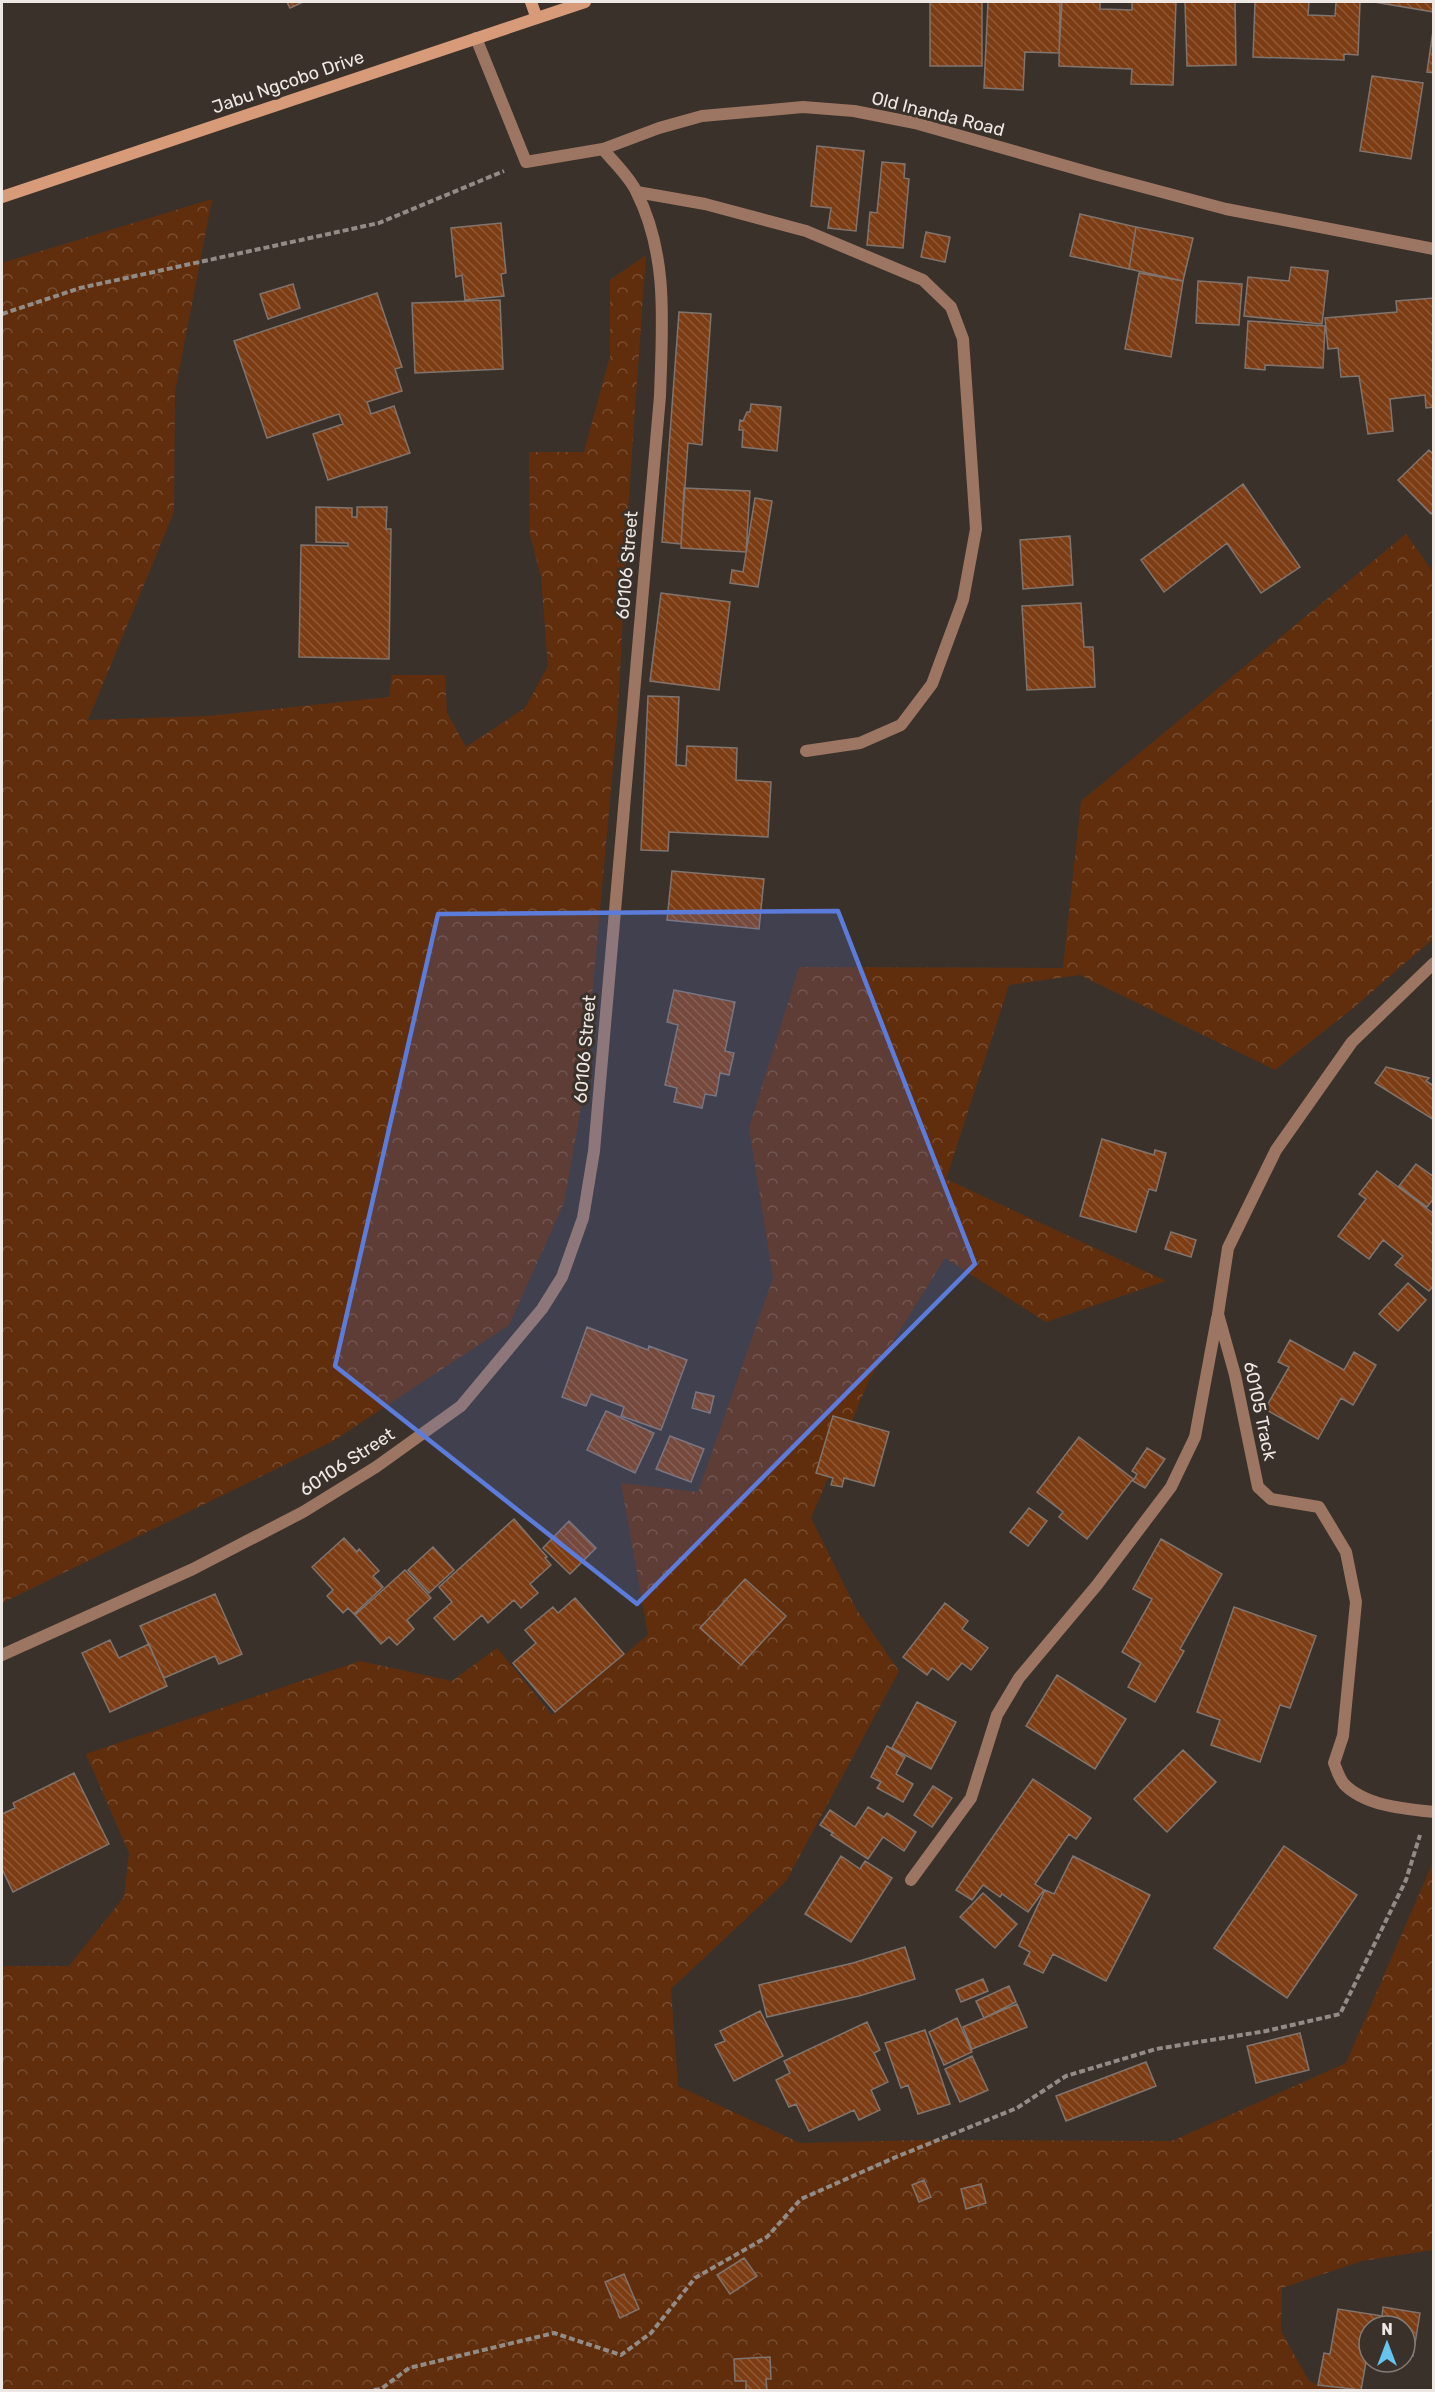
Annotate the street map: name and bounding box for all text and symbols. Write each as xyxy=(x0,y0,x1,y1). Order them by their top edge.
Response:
street label: Jabu Ngcobo Drive xyxy=(209,46,367,118)
street label: Old Inanda Road xyxy=(869,87,1007,141)
street label: 60106 Street xyxy=(611,510,643,620)
street label: 60106 Street xyxy=(569,994,601,1104)
street label: 60105 Track xyxy=(1239,1359,1281,1463)
street label: 60106 Street xyxy=(295,1423,399,1501)
north arrow xyxy=(1357,2314,1417,2374)
text: N xyxy=(1381,2320,1393,2339)

